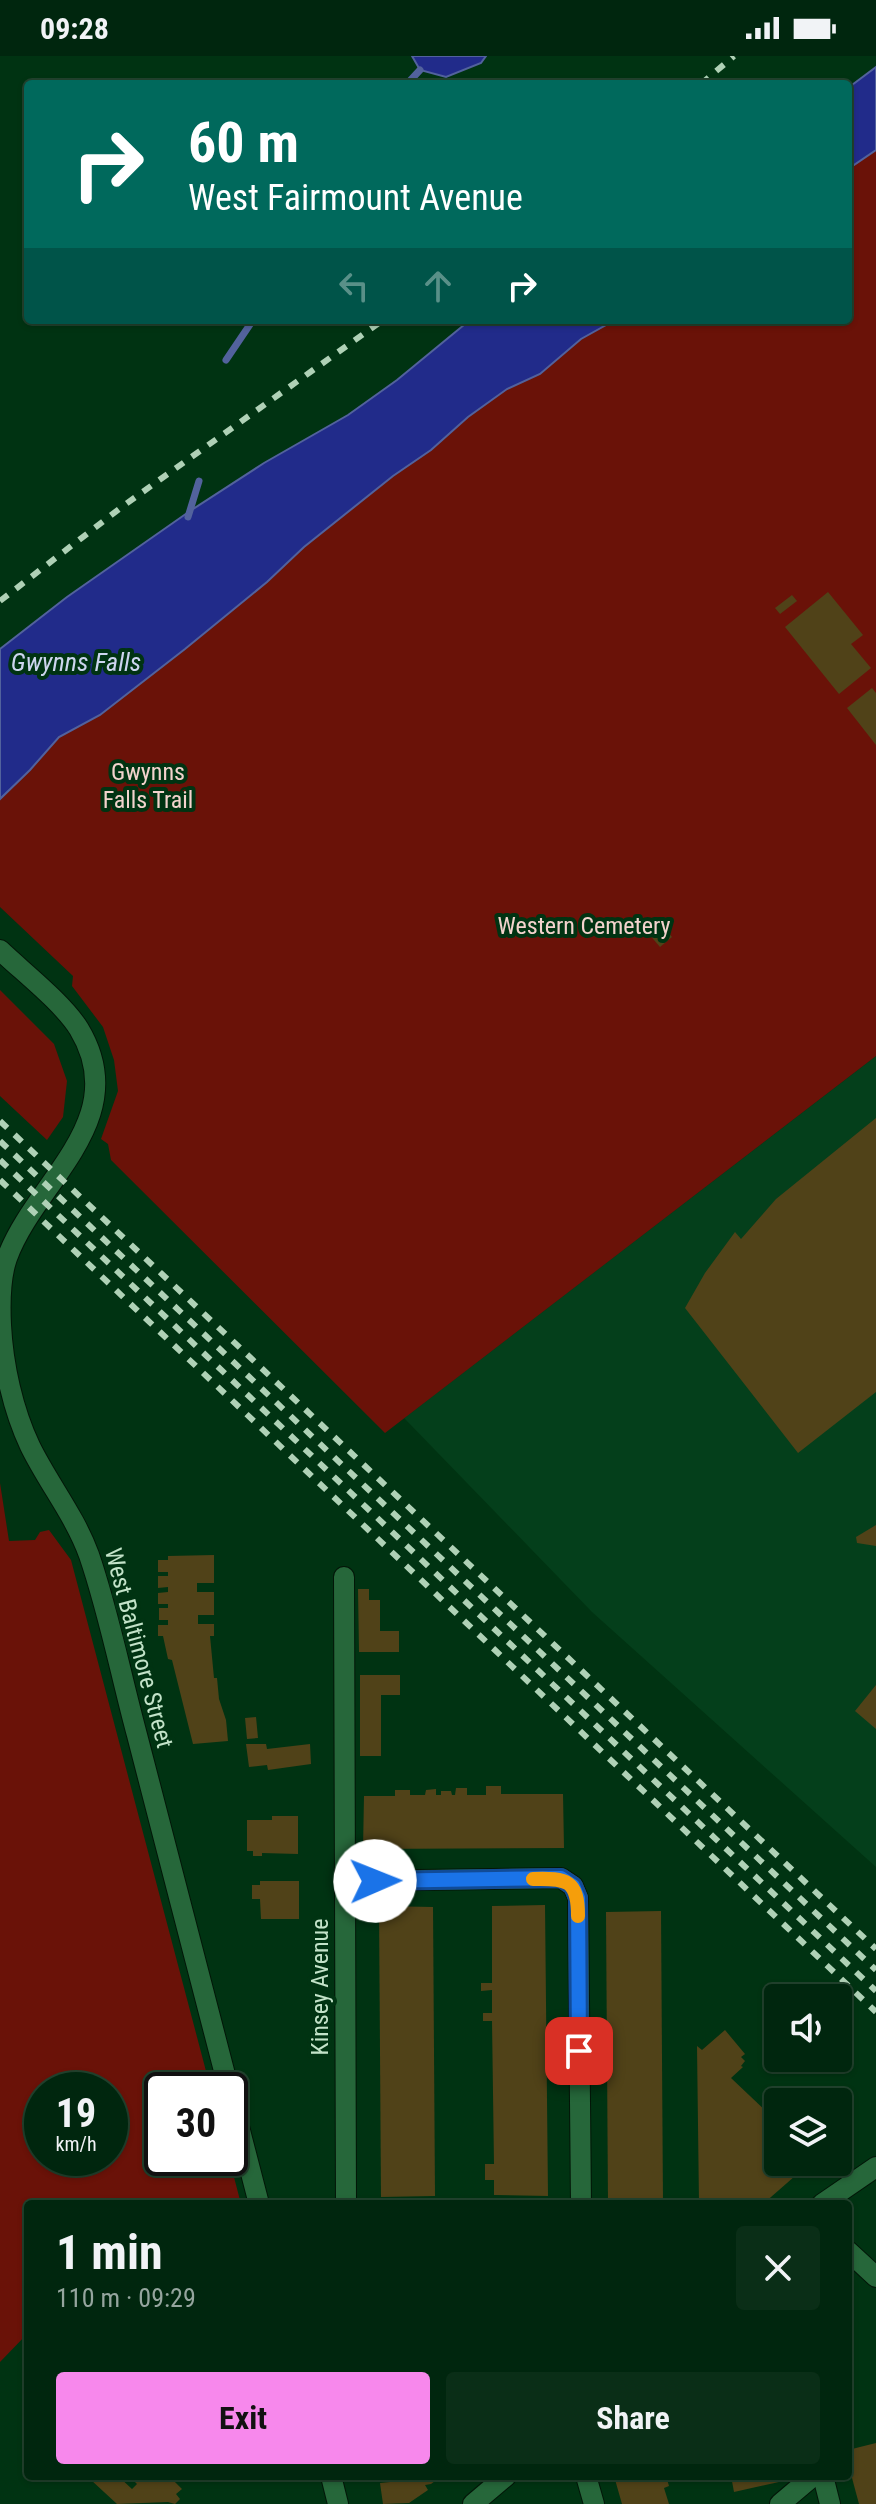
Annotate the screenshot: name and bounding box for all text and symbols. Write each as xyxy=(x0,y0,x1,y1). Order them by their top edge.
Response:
text: 09:28 xyxy=(40,11,109,46)
text: 60 m xyxy=(188,110,299,176)
icon: right xyxy=(56,112,160,216)
text: West Fairmount Avenue xyxy=(188,177,523,219)
icon: left xyxy=(332,264,376,308)
icon: ahead xyxy=(416,264,460,308)
icon: right xyxy=(500,264,544,308)
water label: Gwynns Falls xyxy=(11,647,141,677)
park label: Gwynns Falls Trail xyxy=(103,758,193,814)
park label: Western Cemetery xyxy=(498,912,670,940)
street label: West Baltimore Street xyxy=(99,1545,179,1751)
position arrow xyxy=(333,1839,417,1923)
street label: Kinsey Avenue xyxy=(306,1919,334,2055)
map controls xyxy=(764,1984,852,2176)
button: sound xyxy=(764,1984,852,2072)
pin xyxy=(545,2017,613,2085)
icon: arrive xyxy=(557,2029,601,2073)
speed limit sign: 30 xyxy=(144,2072,248,2176)
button: layers xyxy=(764,2088,852,2176)
text: 19 xyxy=(56,2090,96,2137)
text: km/h xyxy=(55,2132,97,2156)
text: 1 min xyxy=(56,2224,163,2281)
button: close xyxy=(736,2226,820,2310)
text: 110 m · 09:29 xyxy=(56,2283,196,2313)
button: Exit xyxy=(56,2372,430,2464)
button: Share xyxy=(446,2372,820,2464)

